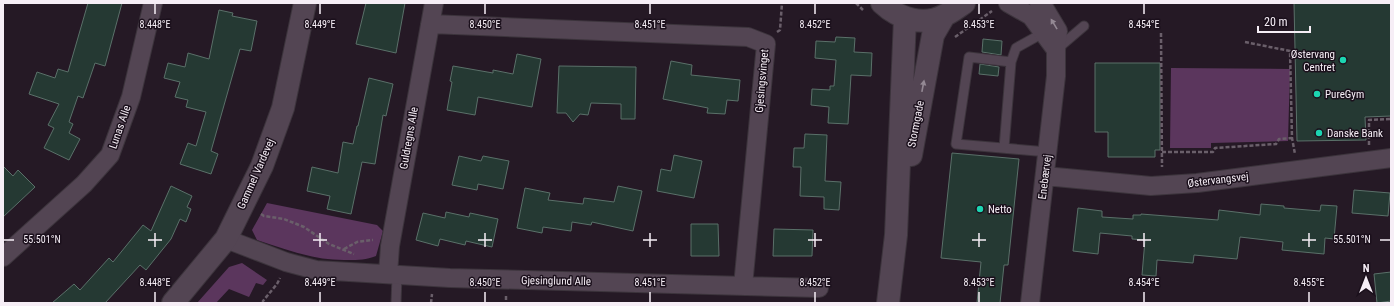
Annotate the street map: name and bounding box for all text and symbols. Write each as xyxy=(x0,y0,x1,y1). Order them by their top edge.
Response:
scale bar xyxy=(1258,8,1310,34)
text: 20 m xyxy=(1264,15,1288,29)
text: 8.448°E xyxy=(139,19,171,30)
text: 8.449°E xyxy=(304,19,336,30)
text: 8.450°E xyxy=(469,19,501,30)
text: 8.451°E xyxy=(634,19,666,30)
text: 8.452°E xyxy=(799,19,831,30)
text: 8.453°E xyxy=(963,19,995,30)
one-way arrow xyxy=(1051,19,1058,30)
text: 8.454°E xyxy=(1128,19,1160,30)
place label: Østervang Centret xyxy=(1291,48,1335,74)
street label: Gjesingsvinget xyxy=(753,49,771,113)
marker: Østervang Centret xyxy=(1338,55,1348,65)
one-way arrow xyxy=(921,80,927,92)
place label: PureGym xyxy=(1325,88,1364,101)
marker: PureGym xyxy=(1312,89,1322,99)
street label: Stormgade xyxy=(905,100,927,148)
street label: Lunas Alle xyxy=(107,104,133,150)
street label: Guldregns Alle xyxy=(397,106,421,170)
place label: Danske Bank xyxy=(1327,127,1383,140)
marker: Danske Bank xyxy=(1314,128,1324,138)
street label: Gammel Vardevej xyxy=(235,137,277,211)
street label: Enebærvej xyxy=(1036,154,1054,200)
street label: Østervangsvej xyxy=(1187,170,1249,190)
place label: Netto xyxy=(988,203,1012,216)
marker: Netto xyxy=(975,204,985,214)
text: 55.501°N xyxy=(23,234,61,245)
text: 55.501°N xyxy=(1333,234,1371,245)
north arrow xyxy=(1346,258,1386,298)
text: N xyxy=(1363,262,1370,275)
street label: Gjesinglund Alle xyxy=(521,274,591,288)
text: 8.448°E xyxy=(139,277,171,288)
text: 8.449°E xyxy=(304,277,336,288)
text: 8.450°E xyxy=(469,277,501,288)
text: 8.451°E xyxy=(634,277,666,288)
text: 8.452°E xyxy=(799,277,831,288)
text: 8.453°E xyxy=(963,277,995,288)
text: 8.454°E xyxy=(1128,277,1160,288)
text: 8.455°E xyxy=(1293,277,1325,288)

